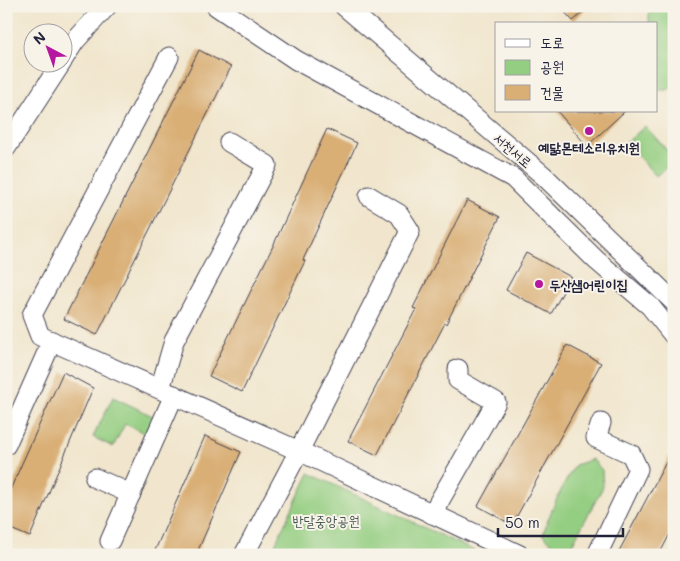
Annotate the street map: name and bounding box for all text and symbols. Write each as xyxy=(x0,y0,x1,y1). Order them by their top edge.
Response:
north arrow xyxy=(22,22,72,72)
legend xyxy=(495,22,658,112)
text: N xyxy=(29,27,49,48)
text: 도로 xyxy=(540,32,564,52)
text: 공원 xyxy=(540,56,564,76)
text: 건물 xyxy=(540,82,564,102)
marker: 예닮몬테소리유치원 xyxy=(583,125,595,137)
street label: 서천서로 xyxy=(490,128,536,172)
place label: 예닮몬테소리유치원 xyxy=(538,138,640,157)
place label: 두산샘어린이집 xyxy=(549,275,628,294)
marker: 두산샘어린이집 xyxy=(533,278,545,290)
scale bar xyxy=(498,506,622,538)
park label: 반달중앙공원 xyxy=(292,511,360,530)
text: 50 m xyxy=(505,512,540,532)

